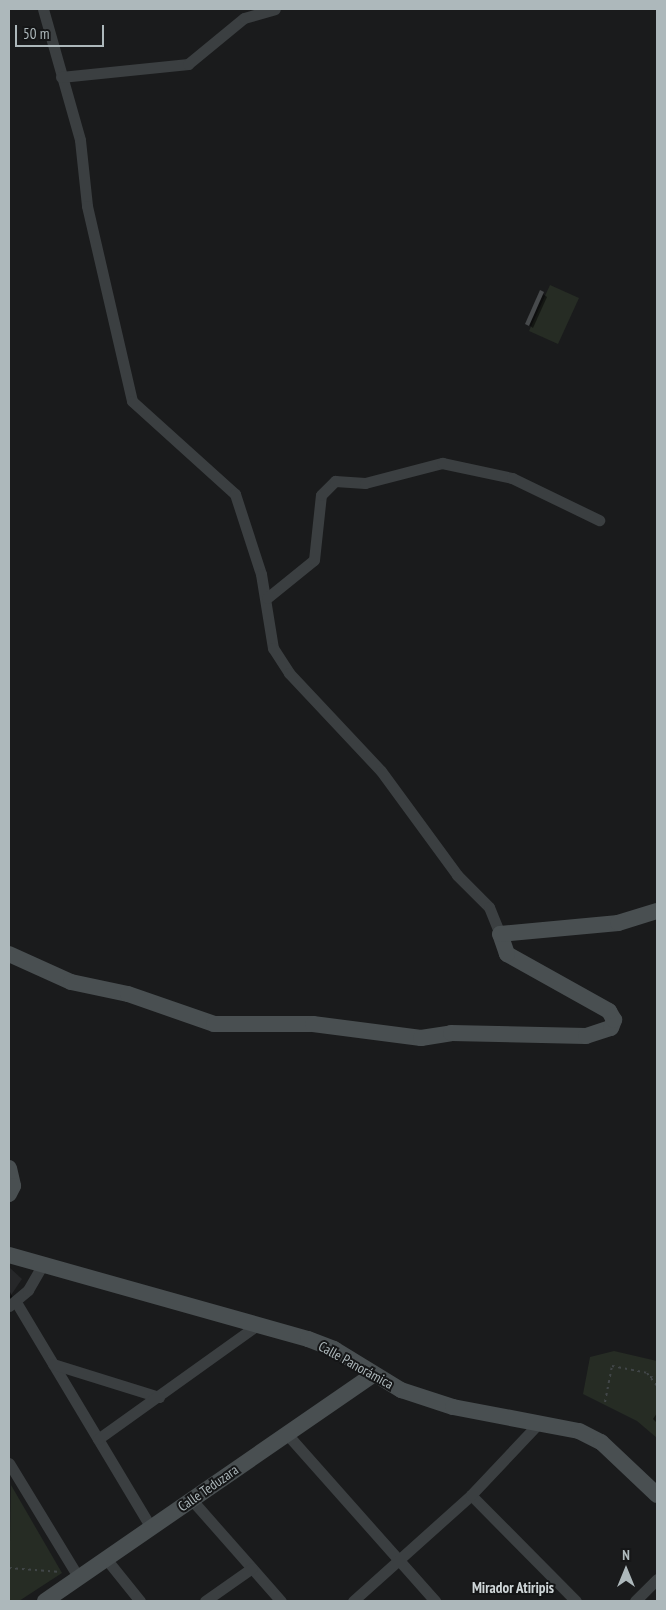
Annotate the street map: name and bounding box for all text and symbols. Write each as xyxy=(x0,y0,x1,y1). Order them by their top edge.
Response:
scale bar xyxy=(18,15,106,47)
text: 50 m xyxy=(23,24,49,43)
street label: Calle Panorámica xyxy=(316,1338,396,1392)
street label: Calle Teduzara xyxy=(175,1461,241,1515)
north arrow xyxy=(601,1545,651,1595)
text: N xyxy=(622,1546,630,1564)
district label: Mirador Atiripis xyxy=(472,1579,554,1597)

